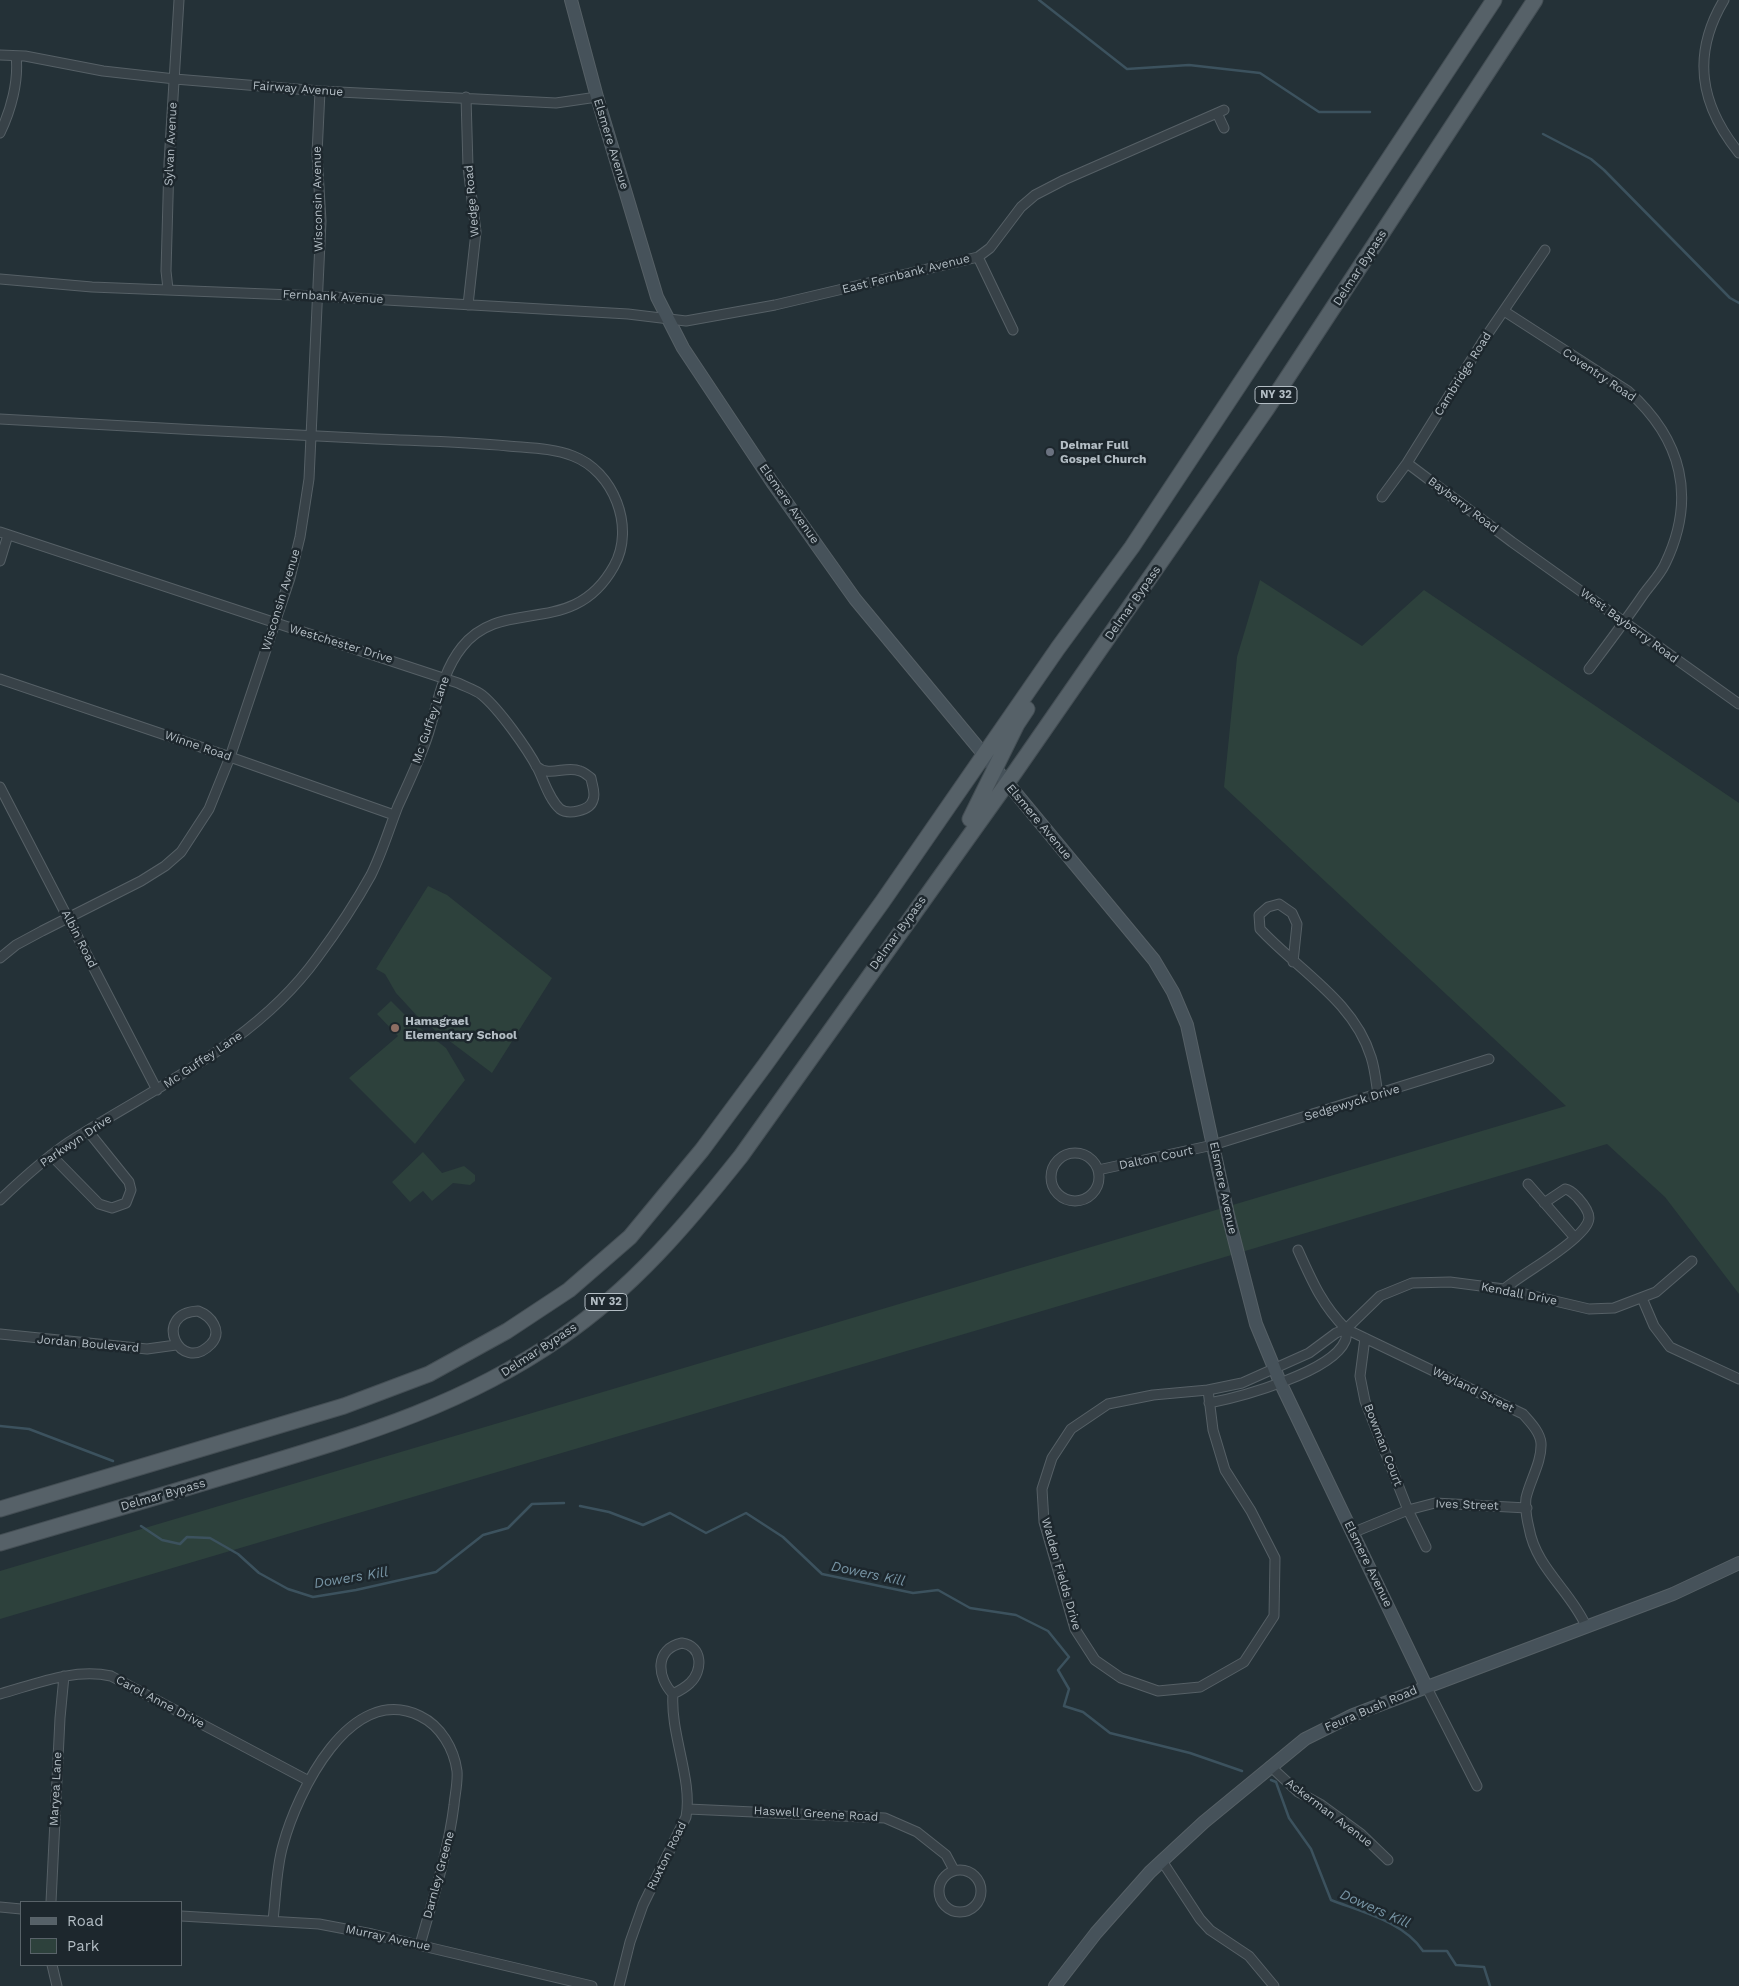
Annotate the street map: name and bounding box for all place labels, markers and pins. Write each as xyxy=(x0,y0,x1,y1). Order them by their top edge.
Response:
place label: Delmar Full Gospel Church xyxy=(1060,438,1146,466)
marker: Delmar Full Gospel Church xyxy=(1044,446,1056,458)
place label: Hamagrael Elementary School xyxy=(405,1014,517,1042)
marker: Hamagrael Elementary School xyxy=(389,1022,401,1034)

